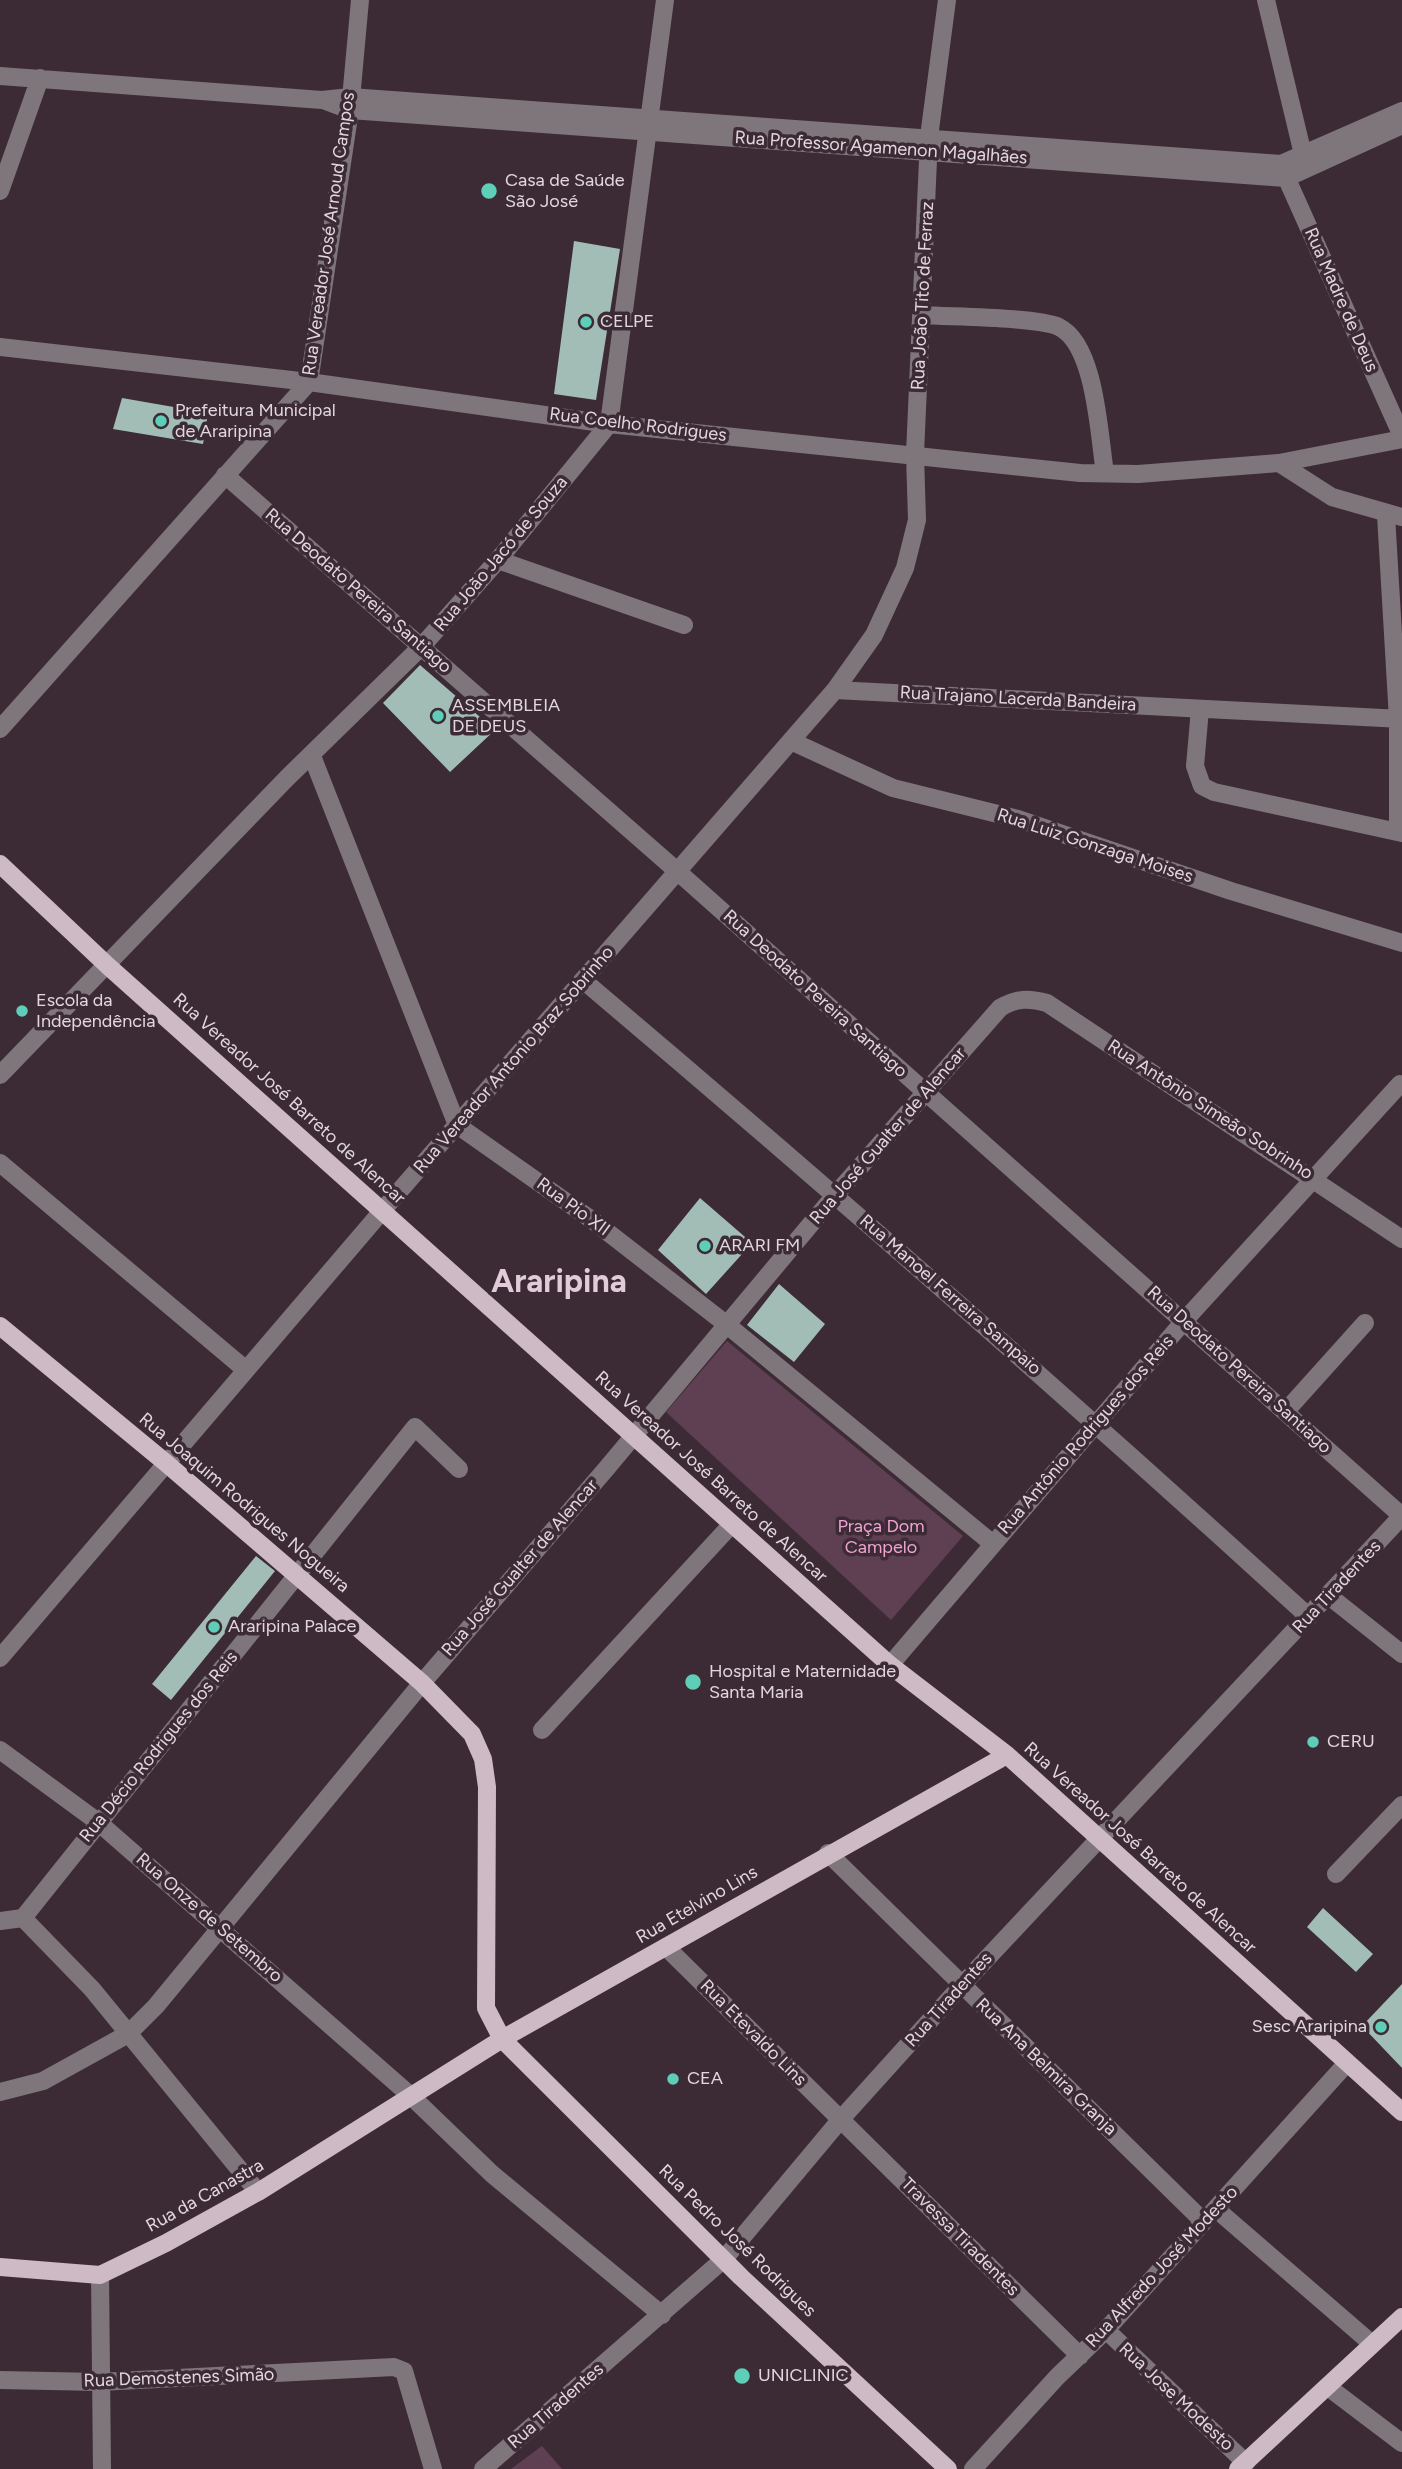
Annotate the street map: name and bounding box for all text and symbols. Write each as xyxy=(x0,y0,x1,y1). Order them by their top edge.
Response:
street label: Rua Vereador José Arnoud Campos xyxy=(298,91,360,377)
street label: Rua Professor Agamenon Magalhães xyxy=(734,127,1028,169)
place label: Casa de Saúde São José xyxy=(505,170,625,212)
marker: Casa de Saúde São José xyxy=(479,181,499,201)
street label: Rua João Tito de Ferraz xyxy=(907,201,939,391)
street label: Rua Madre de Deus xyxy=(1299,224,1383,376)
place label: CELPE xyxy=(600,311,654,333)
marker: CELPE xyxy=(578,314,594,330)
place label: Prefeitura Municipal de Araripina xyxy=(175,400,336,442)
street label: Rua Coelho Rodrigues xyxy=(548,403,728,447)
marker: Prefeitura Municipal de Araripina xyxy=(153,413,169,429)
street label: Rua João Jacó de Souza xyxy=(430,472,572,636)
street label: Rua Deodato Pereira Santiago xyxy=(260,504,456,678)
street label: Rua Trajano Lacerda Bandeira xyxy=(899,682,1137,716)
place label: ASSEMBLEIA DE DEUS xyxy=(452,695,560,738)
marker: ASSEMBLEIA DE DEUS xyxy=(430,708,446,724)
street label: Rua Luiz Gonzaga Moises xyxy=(994,804,1196,888)
street label: Rua Deodato Pereira Santiago xyxy=(718,906,912,1082)
street label: Rua Vereador Antonio Braz Sobrinho xyxy=(409,942,619,1178)
street label: Rua Vereador José Barreto de Alencar xyxy=(168,989,410,1209)
place label: Escola da Independência xyxy=(36,990,155,1032)
marker: Escola da Independência xyxy=(14,1003,30,1019)
street label: Rua Antônio Simeão Sobrinho xyxy=(1103,1035,1317,1185)
street label: Rua José Gualter de Alencar xyxy=(805,1043,971,1229)
street label: Rua Pio XII xyxy=(532,1173,614,1241)
street label: Rua Manoel Ferreira Sampaio xyxy=(855,1210,1045,1380)
place label: ARARI FM xyxy=(719,1235,800,1257)
marker: ARARI FM xyxy=(697,1238,713,1254)
district label: Araripina xyxy=(491,1264,627,1302)
street label: Rua Deodato Pereira Santiago xyxy=(1142,1282,1336,1458)
street label: Rua Antônio Rodrigues dos Reis xyxy=(994,1331,1178,1539)
street label: Rua Vereador José Barreto de Alencar xyxy=(590,1367,832,1587)
street label: Rua Joaquim Rodrigues Nogueira xyxy=(134,1409,354,1597)
street label: Rua José Gualter de Alencar xyxy=(437,1475,603,1661)
park label: Praça Dom Campelo xyxy=(837,1516,925,1558)
street label: Rua Tiradentes xyxy=(1288,1536,1386,1638)
place label: Araripina Palace xyxy=(228,1616,356,1638)
marker: Araripina Palace xyxy=(206,1619,222,1635)
street label: Rua Décio Rodrigues dos Reis xyxy=(75,1647,243,1847)
place label: Hospital e Maternidade Santa Maria xyxy=(709,1661,896,1704)
marker: Hospital e Maternidade Santa Maria xyxy=(683,1672,703,1692)
place label: CERU xyxy=(1327,1731,1375,1753)
marker: CERU xyxy=(1305,1734,1321,1750)
street label: Rua Vereador José Barreto de Alencar xyxy=(1019,1738,1261,1958)
street label: Rua Onze de Setembro xyxy=(131,1849,287,1987)
street label: Rua Etelvino Lins xyxy=(632,1862,762,1948)
street label: Rua Tiradentes xyxy=(901,1948,997,2052)
street label: Rua Etevaldo Lins xyxy=(695,1975,811,2091)
street label: Rua Ana Belmira Granja xyxy=(971,1994,1121,2140)
place label: Sesc Araripina xyxy=(1252,2016,1367,2038)
marker: Sesc Araripina xyxy=(1373,2019,1389,2035)
place label: CEA xyxy=(687,2068,723,2090)
marker: CEA xyxy=(665,2071,681,2087)
street label: Rua da Canastra xyxy=(142,2155,268,2237)
street label: Rua Pedro José Rodrigues xyxy=(654,2160,820,2322)
street label: Travessa Tiradentes xyxy=(896,2173,1024,2301)
street label: Rua Alfredo José Modesto xyxy=(1081,2182,1243,2352)
street label: Rua Jose Modesto xyxy=(1114,2338,1238,2456)
street label: Rua Tiradentes xyxy=(504,2359,608,2453)
street label: Rua Demostenes Simão xyxy=(83,2364,275,2392)
place label: UNICLINIC xyxy=(758,2365,849,2387)
marker: UNICLINIC xyxy=(732,2366,752,2386)

